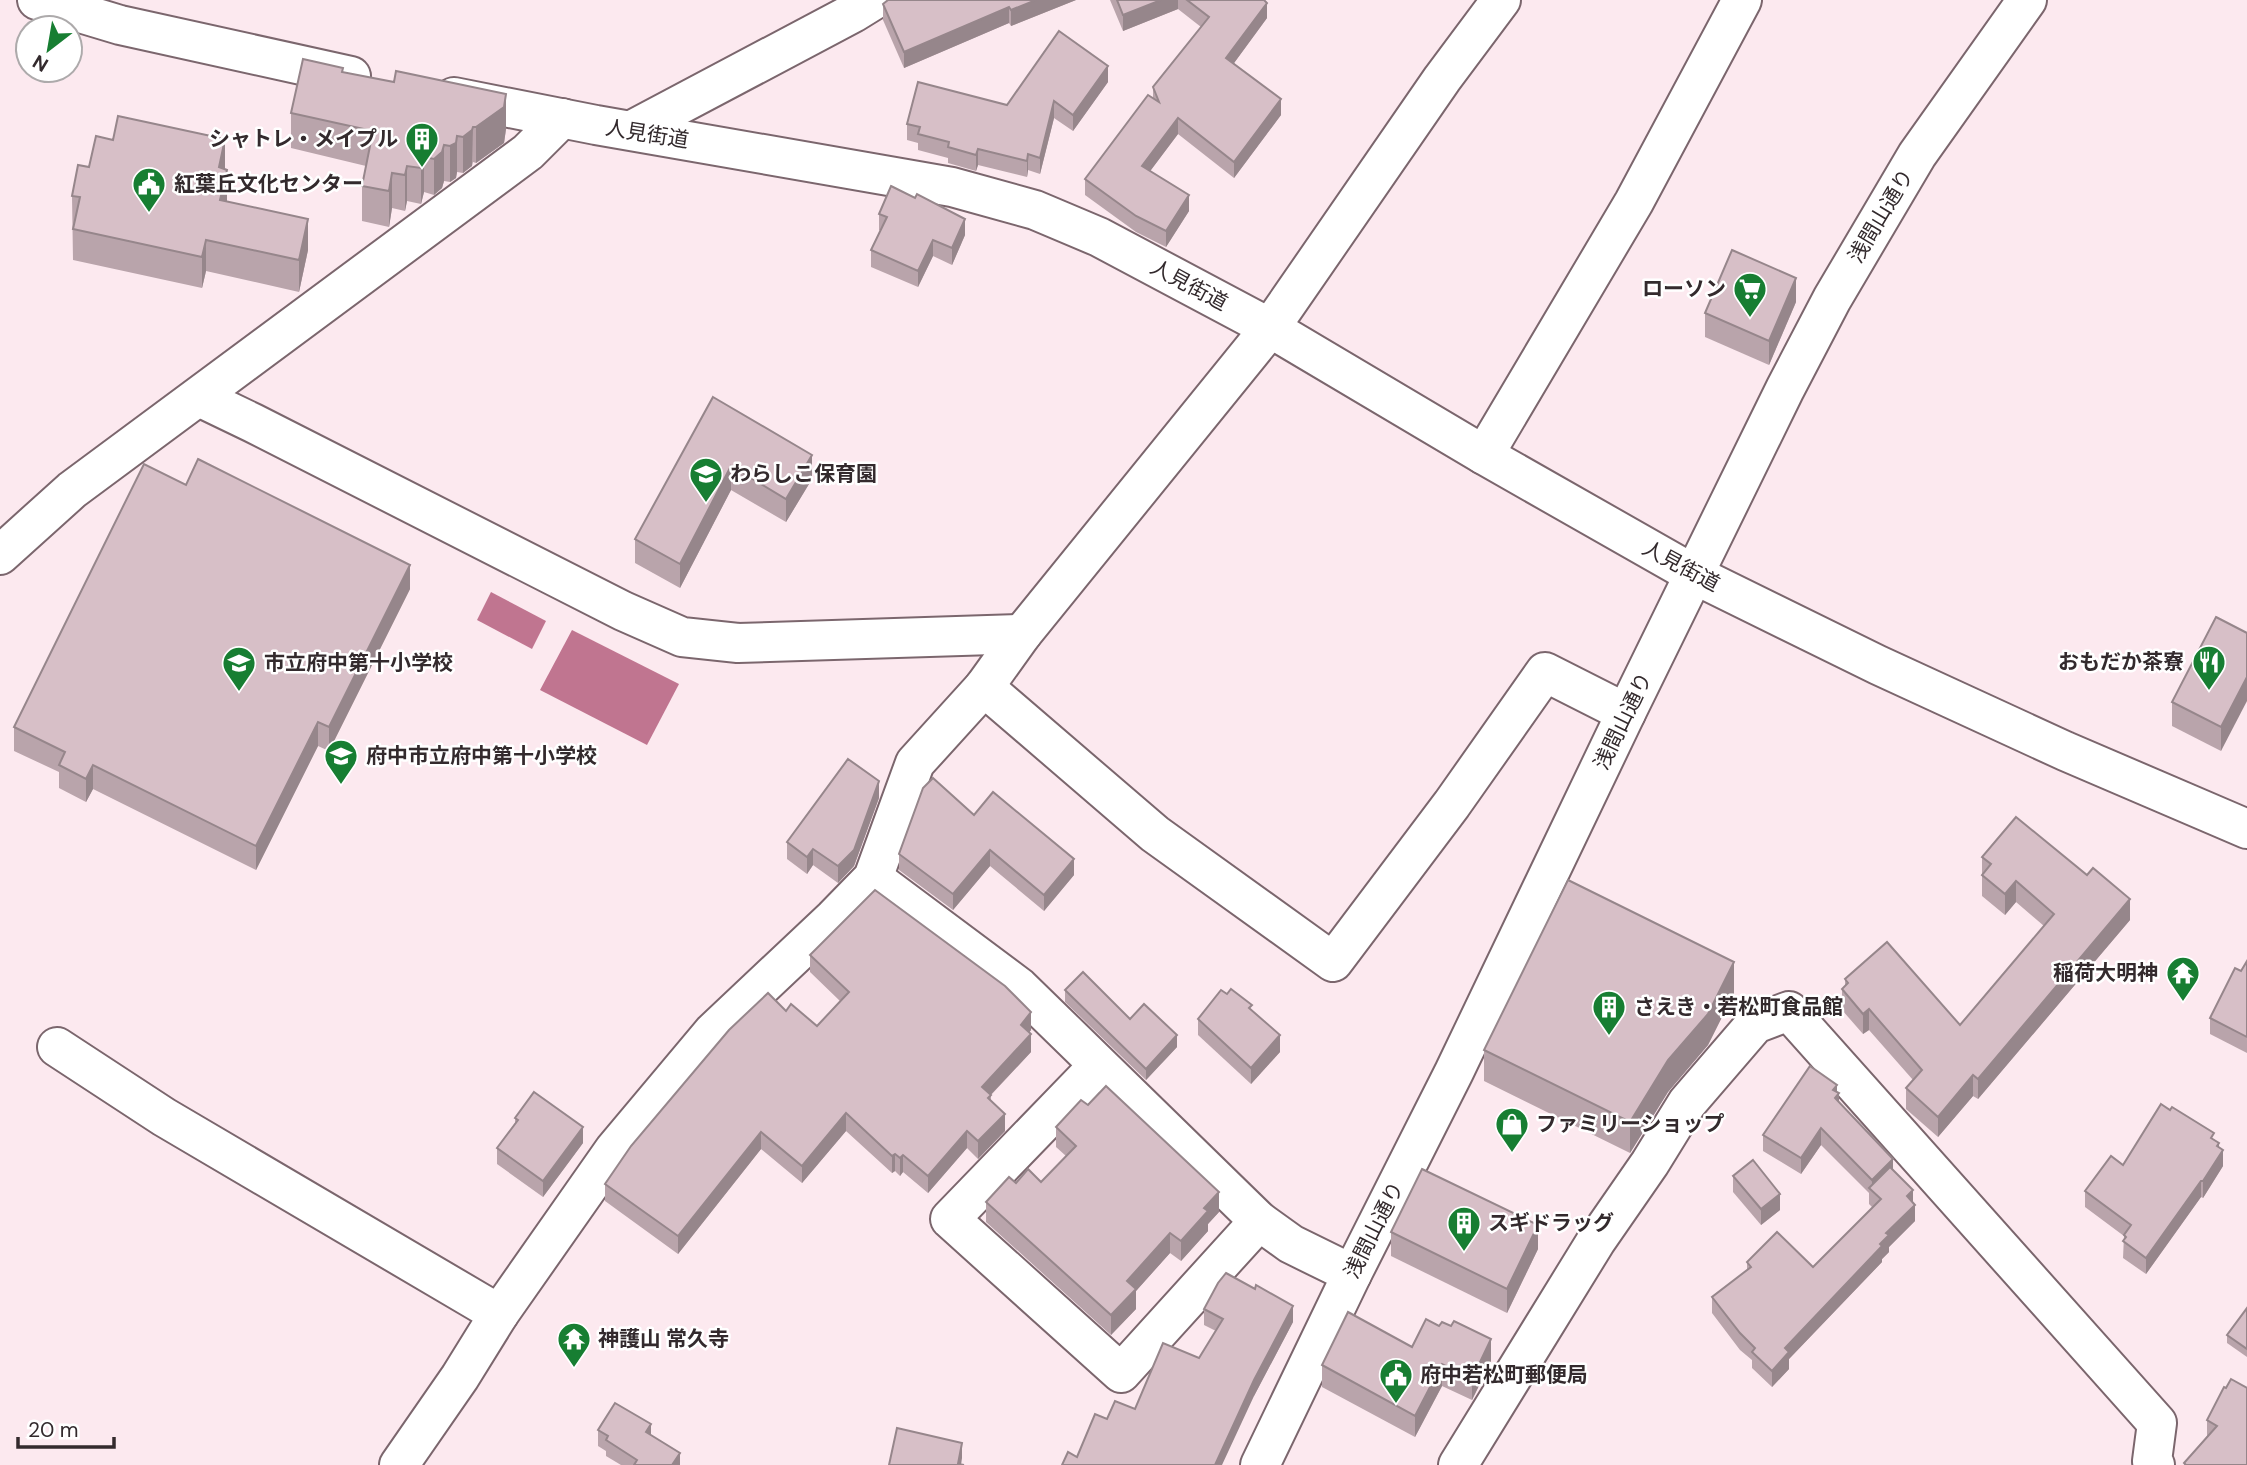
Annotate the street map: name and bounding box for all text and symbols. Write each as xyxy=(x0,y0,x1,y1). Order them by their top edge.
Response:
north arrow xyxy=(14,14,84,84)
text: N xyxy=(28,49,53,77)
street label: 人見街道 xyxy=(603,114,691,154)
building icon: シャトレ・メイプル xyxy=(403,120,441,169)
place label: シャトレ・メイプル xyxy=(209,125,398,153)
street label: 浅間山通り xyxy=(1842,164,1920,268)
public building icon: 紅葉丘文化センター xyxy=(130,165,168,214)
place label: 紅葉丘文化センター xyxy=(174,170,363,198)
street label: 人見街道 xyxy=(1145,253,1233,317)
supermarket icon: ローソン xyxy=(1731,270,1769,319)
place label: ローソン xyxy=(1642,275,1726,303)
school or university icon: わらしこ保育園 xyxy=(687,455,725,504)
place label: わらしこ保育園 xyxy=(730,460,877,488)
street label: 人見街道 xyxy=(1637,534,1725,598)
restaurant icon: おもだか茶寮 xyxy=(2190,643,2228,692)
school or university icon: 市立府中第十小学校 xyxy=(220,644,258,693)
place label: おもだか茶寮 xyxy=(2058,648,2184,676)
place label: 市立府中第十小学校 xyxy=(264,649,453,677)
street label: 浅間山通り xyxy=(1587,668,1659,774)
school or university icon: 府中市立府中第十小学校 xyxy=(322,737,360,786)
place label: 府中市立府中第十小学校 xyxy=(366,742,597,770)
temple icon: 稲荷大明神 xyxy=(2164,954,2202,1003)
place label: 稲荷大明神 xyxy=(2053,959,2158,987)
building icon: さえき・若松町食品館 xyxy=(1590,988,1628,1037)
place label: さえき・若松町食品館 xyxy=(1634,993,1843,1021)
shop icon: ファミリーショップ xyxy=(1493,1105,1531,1154)
place label: ファミリーショップ xyxy=(1536,1110,1725,1138)
street label: 浅間山通り xyxy=(1338,1177,1410,1283)
building icon: スギドラッグ xyxy=(1445,1204,1483,1253)
place label: スギドラッグ xyxy=(1488,1209,1614,1237)
temple icon: 神護山 常久寺 xyxy=(555,1320,593,1369)
place label: 神護山 常久寺 xyxy=(598,1325,729,1353)
public building icon: 府中若松町郵便局 xyxy=(1377,1356,1415,1405)
place label: 府中若松町郵便局 xyxy=(1420,1361,1588,1389)
scale bar xyxy=(18,1406,114,1450)
text: 20 m xyxy=(28,1416,79,1444)

